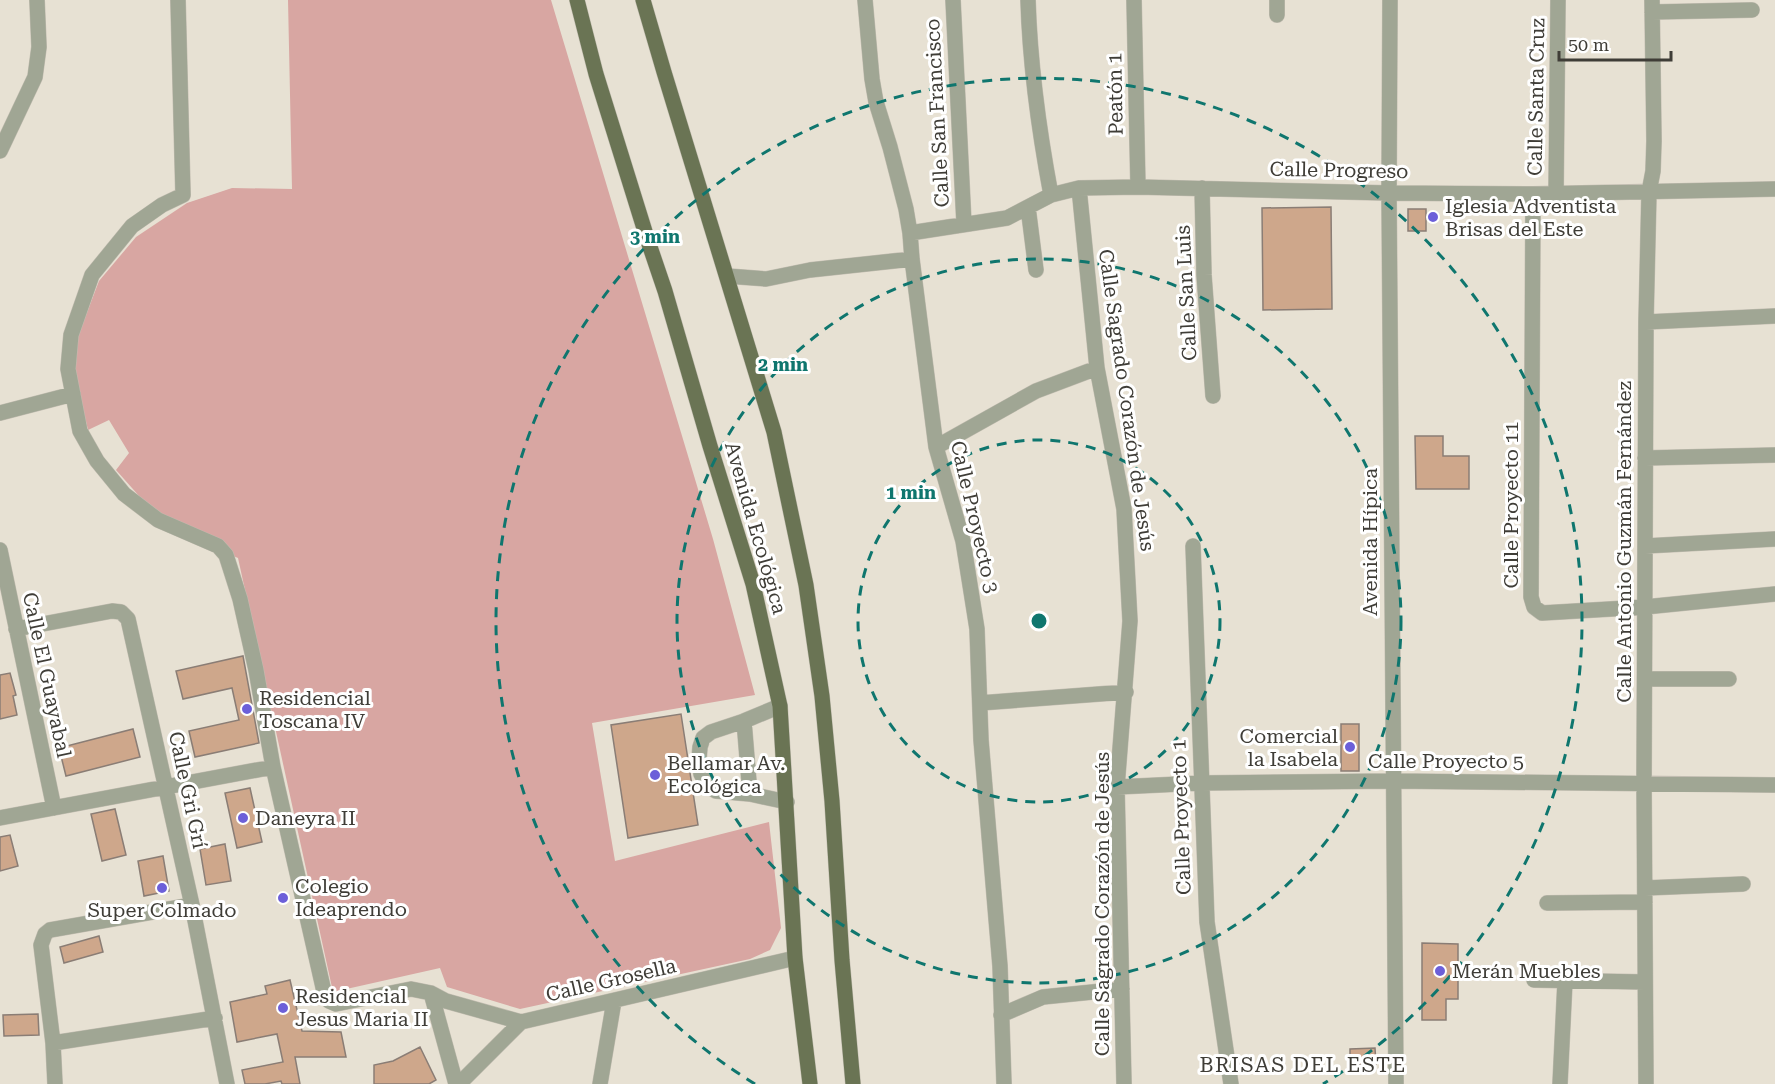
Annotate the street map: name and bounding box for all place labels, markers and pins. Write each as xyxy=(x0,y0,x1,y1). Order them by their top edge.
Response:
place label: Iglesia Adventista Brisas del Este xyxy=(1445,194,1616,241)
marker: Iglesia Adventista Brisas del Este xyxy=(1426,210,1440,224)
centre of rings xyxy=(1029,611,1049,631)
place label: Residencial Toscana IV xyxy=(259,686,371,733)
marker: Residencial Toscana IV xyxy=(240,702,254,716)
place label: Comercial la Isabela xyxy=(1239,724,1338,771)
marker: Comercial la Isabela xyxy=(1343,740,1357,754)
place label: Bellamar Av. Ecológica xyxy=(667,751,785,798)
marker: Bellamar Av. Ecológica xyxy=(648,768,662,782)
place label: Daneyra II xyxy=(255,806,356,830)
marker: Daneyra II xyxy=(236,811,250,825)
place label: Colegio Ideaprendo xyxy=(295,874,407,921)
marker: Super Colmado xyxy=(155,881,169,895)
marker: Colegio Ideaprendo xyxy=(276,891,290,905)
place label: Super Colmado xyxy=(87,898,237,922)
place label: Merán Muebles xyxy=(1452,959,1600,983)
marker: Merán Muebles xyxy=(1433,964,1447,978)
place label: Residencial Jesus Maria II xyxy=(295,984,429,1031)
marker: Residencial Jesus Maria II xyxy=(276,1001,290,1015)

